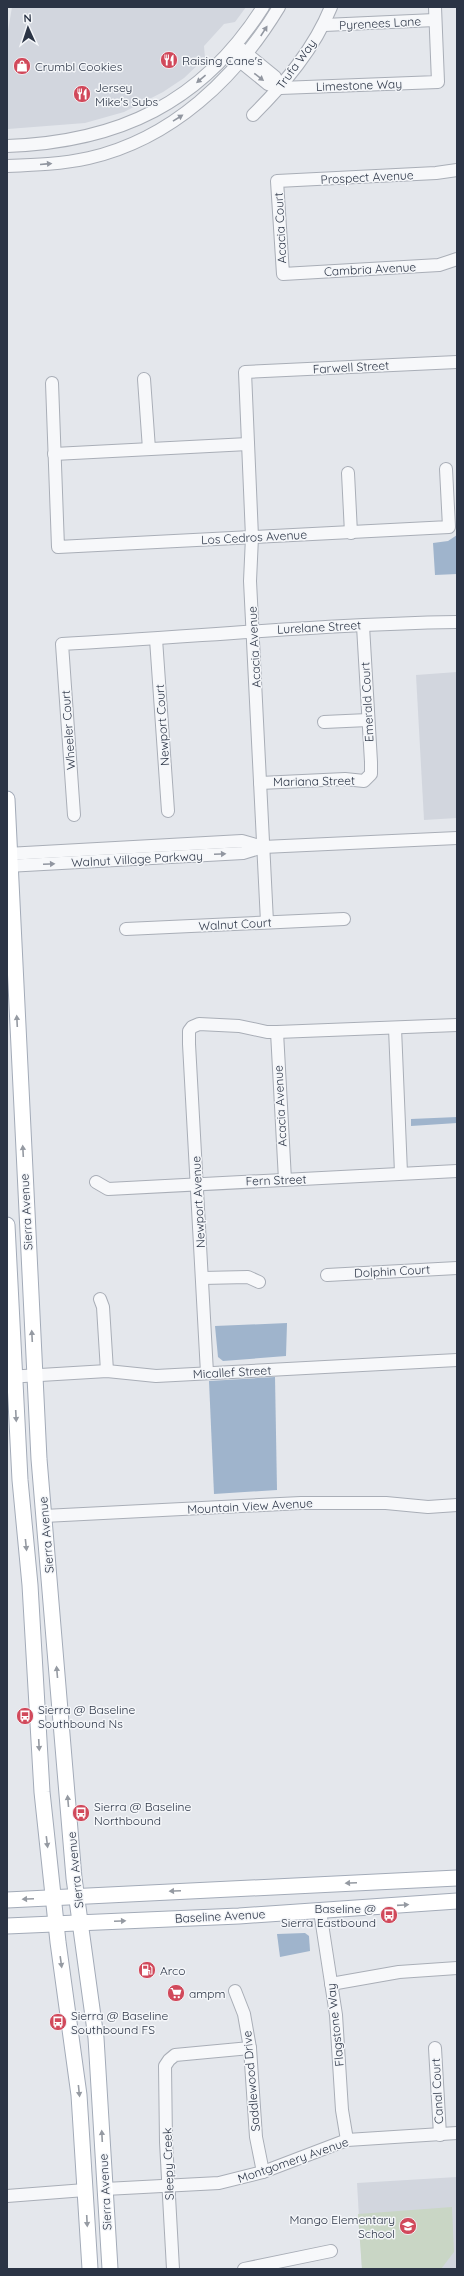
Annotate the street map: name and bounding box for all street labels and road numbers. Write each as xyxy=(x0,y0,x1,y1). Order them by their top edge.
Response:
street label: Pyrenees Lane xyxy=(339,13,422,33)
street label: Trufa Way xyxy=(273,36,319,92)
street label: Limestone Way xyxy=(316,76,402,94)
street label: Prospect Avenue xyxy=(320,167,414,187)
street label: Acacia Court xyxy=(271,192,289,264)
street label: Cambria Avenue xyxy=(324,259,417,279)
street label: Farwell Street xyxy=(312,358,390,376)
street label: Los Cedros Avenue xyxy=(201,527,308,547)
street label: Acacia Avenue xyxy=(244,606,264,688)
street label: Lurelane Street xyxy=(277,617,361,637)
street label: Emerald Court xyxy=(357,662,377,742)
street label: Newport Court xyxy=(152,684,172,766)
street label: Wheeler Court xyxy=(58,690,78,770)
street label: Mariana Street xyxy=(273,773,355,789)
street label: Walnut Village Parkway xyxy=(71,848,203,870)
street label: Walnut Court xyxy=(198,915,272,933)
street label: Acacia Avenue xyxy=(270,1065,290,1147)
street label: Newport Avenue xyxy=(188,1155,208,1248)
street label: Fern Street xyxy=(245,1171,307,1189)
street label: Sierra Avenue xyxy=(16,1173,35,1251)
street label: Dolphin Court xyxy=(354,1262,430,1280)
street label: Micallef Street xyxy=(192,1362,272,1382)
street label: Mountain View Avenue xyxy=(187,1495,313,1517)
street label: Sierra Avenue xyxy=(35,1496,57,1574)
street label: Sierra Avenue xyxy=(64,1831,86,1909)
street label: Baseline Avenue xyxy=(174,1906,266,1926)
street label: Flagstone Way xyxy=(323,1983,347,2067)
street label: Saddlewood Drive xyxy=(239,2030,263,2132)
street label: Canal Court xyxy=(428,2058,446,2124)
street label: Sleepy Creek xyxy=(159,2128,177,2200)
street label: Montgomery Avenue xyxy=(236,2134,351,2186)
street label: Sierra Avenue xyxy=(95,2153,114,2231)

